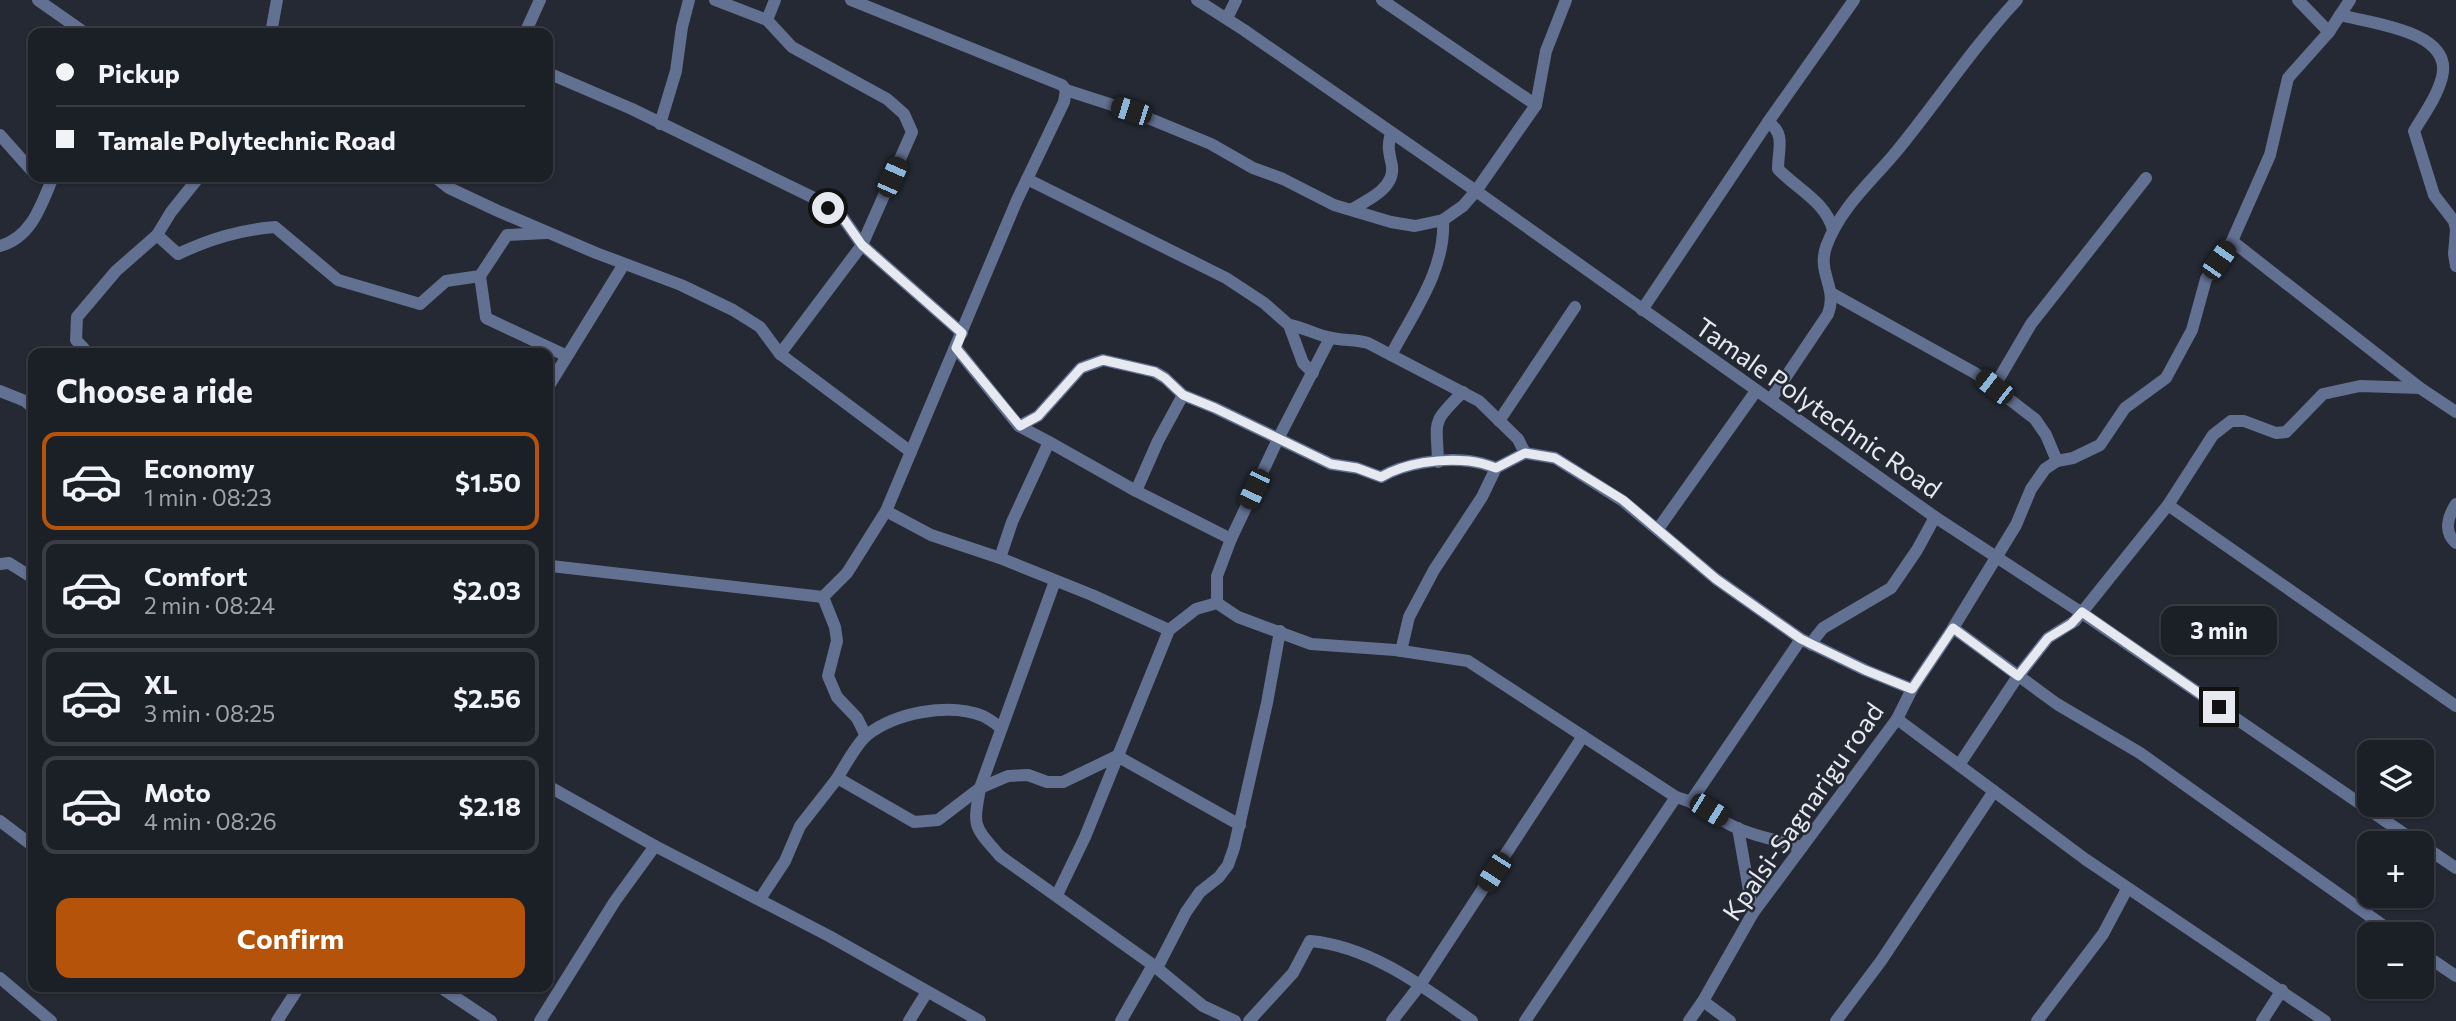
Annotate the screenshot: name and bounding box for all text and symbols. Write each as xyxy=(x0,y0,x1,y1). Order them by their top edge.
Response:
text: Pickup xyxy=(98,57,180,88)
car xyxy=(1108,95,1155,127)
text: Tamale Polytechnic Road xyxy=(98,124,396,155)
car xyxy=(874,154,911,200)
route start xyxy=(812,192,844,224)
car xyxy=(2199,237,2240,283)
street label: Tamale Polytechnic Road xyxy=(1690,310,1948,504)
car xyxy=(1971,366,2018,408)
text: Choose a ride xyxy=(56,370,253,410)
icon: car xyxy=(60,450,123,513)
text: Economy xyxy=(144,452,255,483)
text: $1.50 xyxy=(455,466,521,497)
car xyxy=(1236,466,1273,512)
text: 1 min · 08:23 xyxy=(144,483,272,511)
icon: car xyxy=(60,558,123,621)
text: Comfort xyxy=(144,560,247,591)
text: $2.03 xyxy=(452,574,521,605)
text: 2 min · 08:24 xyxy=(144,591,275,619)
callout: 3 min xyxy=(2161,606,2277,654)
text: 3 min xyxy=(2190,616,2248,644)
icon: car xyxy=(60,666,123,729)
text: XL xyxy=(144,668,178,699)
text: $2.56 xyxy=(453,682,521,713)
route end xyxy=(2203,691,2235,723)
street label: Kpalsi-Sagnarigu road xyxy=(1715,696,1889,926)
text: 3 min · 08:25 xyxy=(144,699,275,727)
map controls xyxy=(2357,740,2434,999)
button: layers xyxy=(2357,740,2434,817)
icon: car xyxy=(60,774,123,837)
text: Moto xyxy=(144,776,211,807)
text: $2.18 xyxy=(458,790,521,821)
car xyxy=(1686,790,1733,830)
text: 4 min · 08:26 xyxy=(144,807,277,835)
button: + xyxy=(2357,831,2434,908)
car xyxy=(1474,849,1515,895)
button: Confirm xyxy=(56,898,525,978)
button: − xyxy=(2357,922,2434,999)

